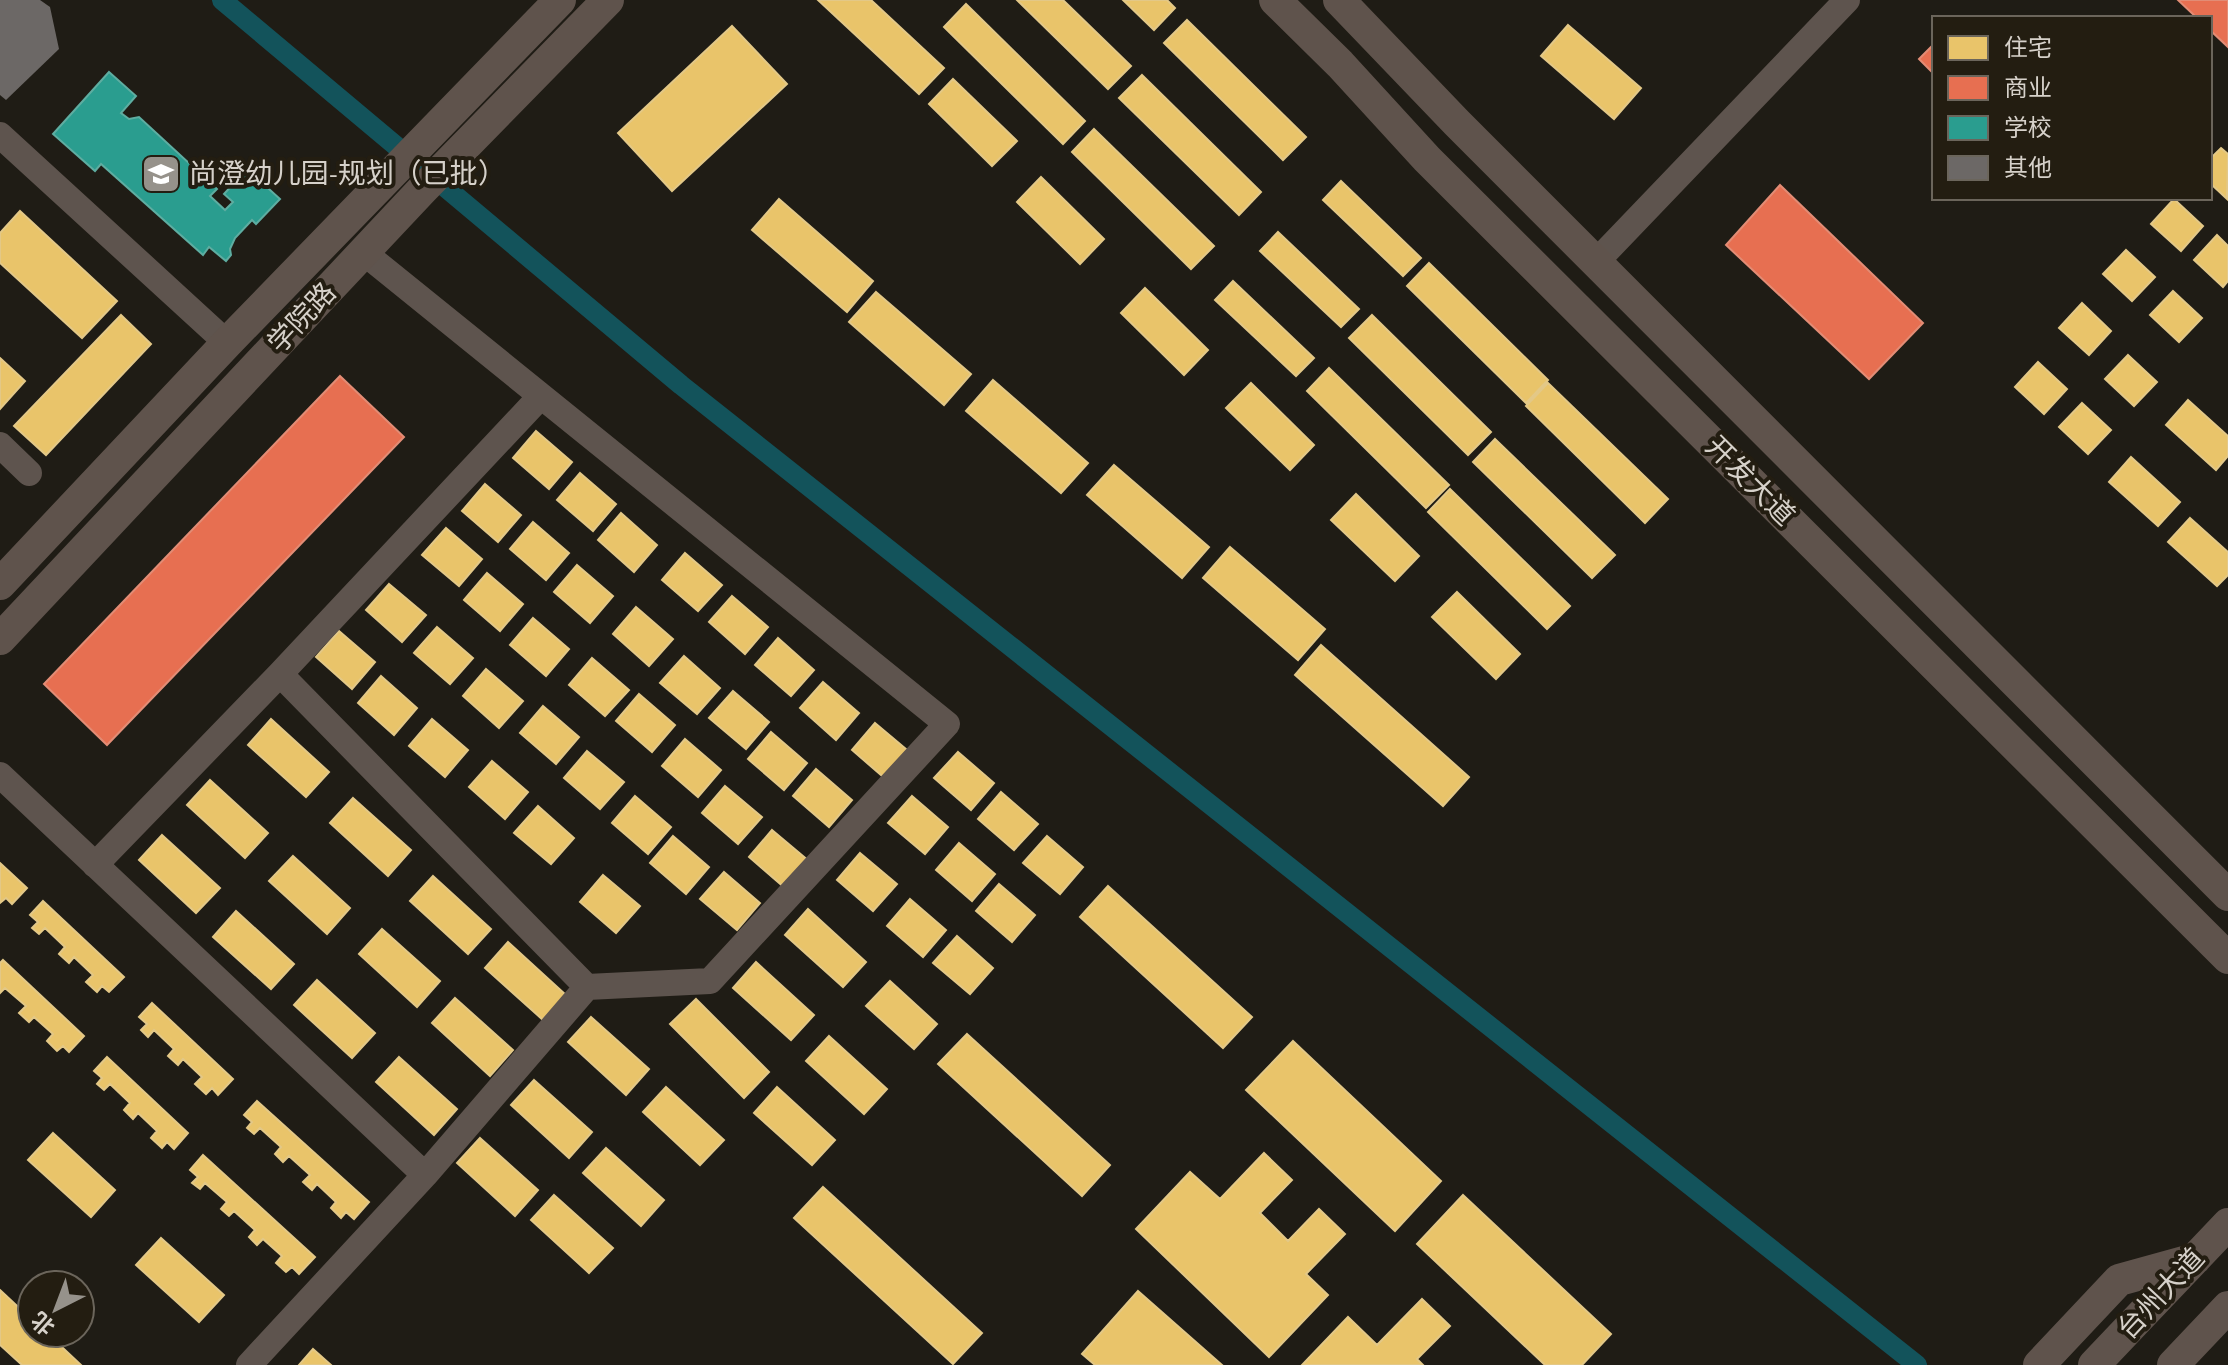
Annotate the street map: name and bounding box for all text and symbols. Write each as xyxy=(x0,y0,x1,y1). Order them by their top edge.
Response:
legend xyxy=(1932,16,2212,200)
text: 住宅 xyxy=(2004,31,2052,66)
text: 商业 xyxy=(2004,71,2052,106)
text: 学校 xyxy=(2004,111,2052,146)
text: 其他 xyxy=(2004,151,2052,186)
school or university icon: 尚澄幼儿园-规划（已批） xyxy=(140,153,182,195)
place label: 尚澄幼儿园-规划（已批） xyxy=(189,154,506,194)
street label: 学院路 xyxy=(259,274,345,362)
street label: 开发大道 xyxy=(1696,427,1804,535)
street label: 台州大道 xyxy=(2108,1239,2214,1349)
north arrow xyxy=(16,1269,96,1349)
text: 北 xyxy=(24,1304,62,1342)

